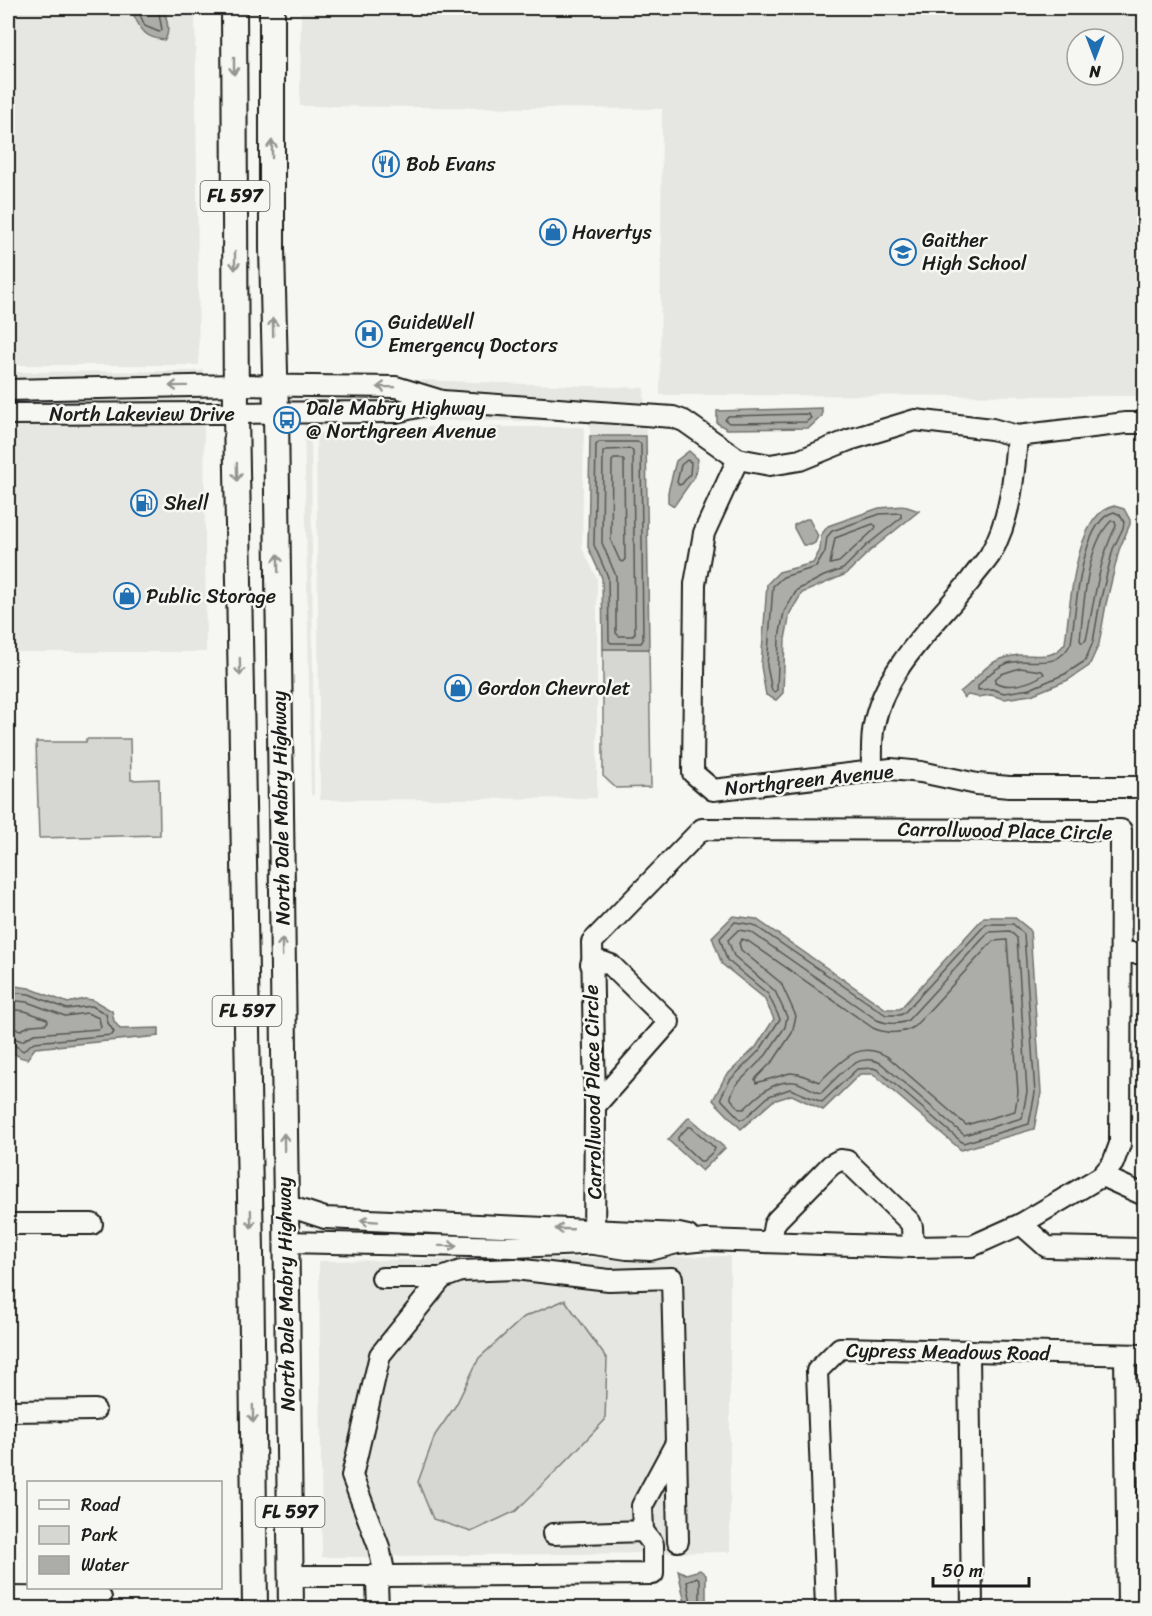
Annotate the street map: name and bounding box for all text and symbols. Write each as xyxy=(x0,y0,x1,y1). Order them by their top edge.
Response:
north arrow xyxy=(1065,27,1125,87)
one-way arrow xyxy=(229,55,240,75)
text: N xyxy=(1089,57,1102,86)
one-way arrow xyxy=(266,139,278,159)
place label: Bob Evans xyxy=(406,147,496,182)
restaurant icon: Bob Evans xyxy=(371,149,401,179)
road number: FL 597 xyxy=(200,181,270,211)
place label: Havertys xyxy=(572,215,652,250)
shop icon: Havertys xyxy=(538,217,568,247)
place label: Gaither High School xyxy=(922,223,1028,281)
school or university icon: Gaither High School xyxy=(888,237,918,267)
one-way arrow xyxy=(229,250,241,270)
place label: GuideWell Emergency Doctors xyxy=(388,305,558,363)
one-way arrow xyxy=(267,317,279,337)
hospital icon: GuideWell Emergency Doctors xyxy=(354,319,384,349)
one-way arrow xyxy=(168,380,188,392)
one-way arrow xyxy=(377,381,397,392)
place label: Dale Mabry Highway @ Northgreen Avenue xyxy=(306,391,496,449)
street label: North Lakeview Drive xyxy=(49,397,235,432)
bus stop icon: Dale Mabry Highway @ Northgreen Avenue xyxy=(272,405,302,435)
one-way arrow xyxy=(231,462,243,482)
place label: Shell xyxy=(164,486,209,521)
fuel station icon: Shell xyxy=(129,488,159,518)
one-way arrow xyxy=(272,553,284,573)
place label: Public Storage xyxy=(146,579,276,614)
shop icon: Public Storage xyxy=(112,581,142,611)
one-way arrow xyxy=(234,657,246,677)
place label: Gordon Chevrolet xyxy=(478,671,631,706)
shop icon: Gordon Chevrolet xyxy=(443,673,473,703)
street label: North Dale Mabry Highway xyxy=(261,690,301,925)
street label: Northgreen Avenue xyxy=(723,754,896,806)
street label: Carrollwood Place Circle xyxy=(897,812,1113,850)
one-way arrow xyxy=(276,937,288,957)
street label: Carrollwood Place Circle xyxy=(574,984,612,1200)
road number: FL 597 xyxy=(212,996,282,1026)
one-way arrow xyxy=(278,1132,290,1152)
street label: North Dale Mabry Highway xyxy=(266,1176,306,1411)
one-way arrow xyxy=(245,1209,256,1229)
one-way arrow xyxy=(360,1215,380,1226)
one-way arrow xyxy=(554,1224,574,1235)
one-way arrow xyxy=(438,1240,458,1252)
street label: Cypress Meadows Road xyxy=(846,1333,1052,1371)
one-way arrow xyxy=(247,1404,259,1424)
legend xyxy=(27,1481,222,1589)
text: Road xyxy=(81,1489,121,1521)
road number: FL 597 xyxy=(256,1497,324,1527)
text: Park xyxy=(81,1519,118,1551)
text: Water xyxy=(81,1549,130,1581)
scale bar xyxy=(933,1550,1029,1588)
text: 50 m xyxy=(942,1555,983,1587)

